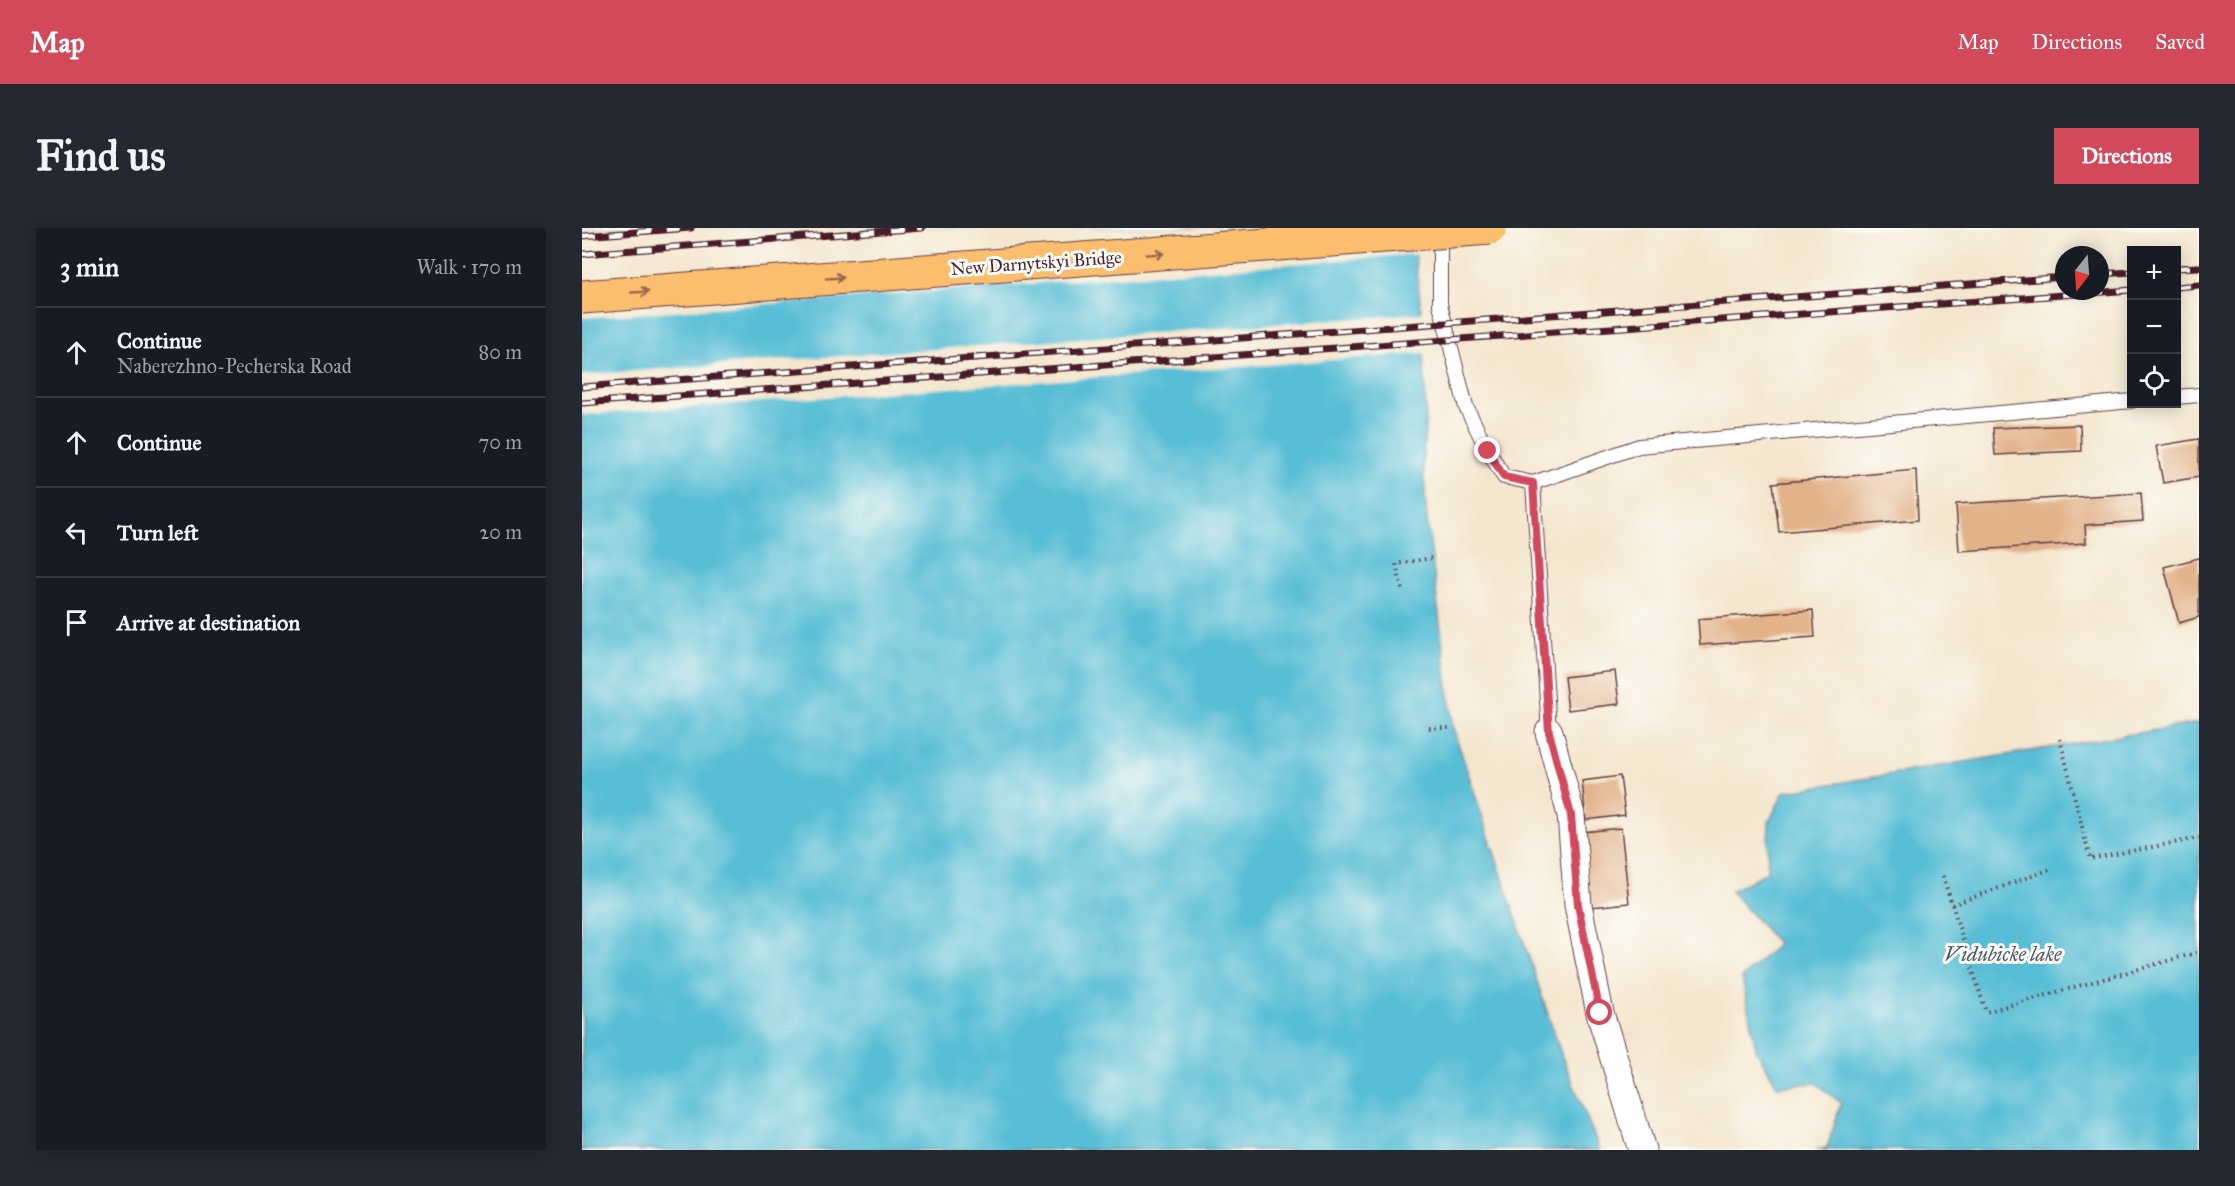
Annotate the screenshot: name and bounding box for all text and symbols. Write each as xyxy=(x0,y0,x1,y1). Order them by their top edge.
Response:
text: Map xyxy=(30,25,85,60)
text: Map xyxy=(1958,29,1999,55)
text: Directions xyxy=(2032,29,2122,55)
text: Saved xyxy=(2155,29,2205,55)
button: Directions xyxy=(2054,128,2199,184)
text: Find us xyxy=(36,130,166,182)
street label: New Darnytskyi Bridge xyxy=(950,246,1122,281)
north arrow xyxy=(2055,246,2109,300)
map controls xyxy=(2127,246,2181,408)
button: + xyxy=(2127,246,2181,300)
one-way arrow xyxy=(1144,248,1164,259)
text: 3 min xyxy=(60,251,119,283)
text: Walk · 170 m xyxy=(417,255,522,279)
one-way arrow xyxy=(824,272,844,283)
one-way arrow xyxy=(630,287,650,298)
button: − xyxy=(2127,300,2181,354)
text: Continue xyxy=(117,327,202,354)
icon: ahead xyxy=(60,336,93,369)
text: 80 m xyxy=(479,340,522,364)
text: Naberezhno-Pecherska Road xyxy=(117,354,352,378)
button: locate xyxy=(2127,354,2181,408)
icon: ahead xyxy=(60,426,93,459)
text: Continue xyxy=(117,429,202,456)
text: 70 m xyxy=(479,430,522,454)
route end xyxy=(1474,437,1500,463)
icon: left xyxy=(60,516,93,549)
text: Turn left xyxy=(117,519,199,546)
text: 20 m xyxy=(479,520,522,544)
icon: arrive xyxy=(60,606,93,639)
text: Arrive at destination xyxy=(117,609,300,636)
water label: Vidubicke lake xyxy=(1944,942,2062,966)
route start xyxy=(1586,999,1612,1025)

